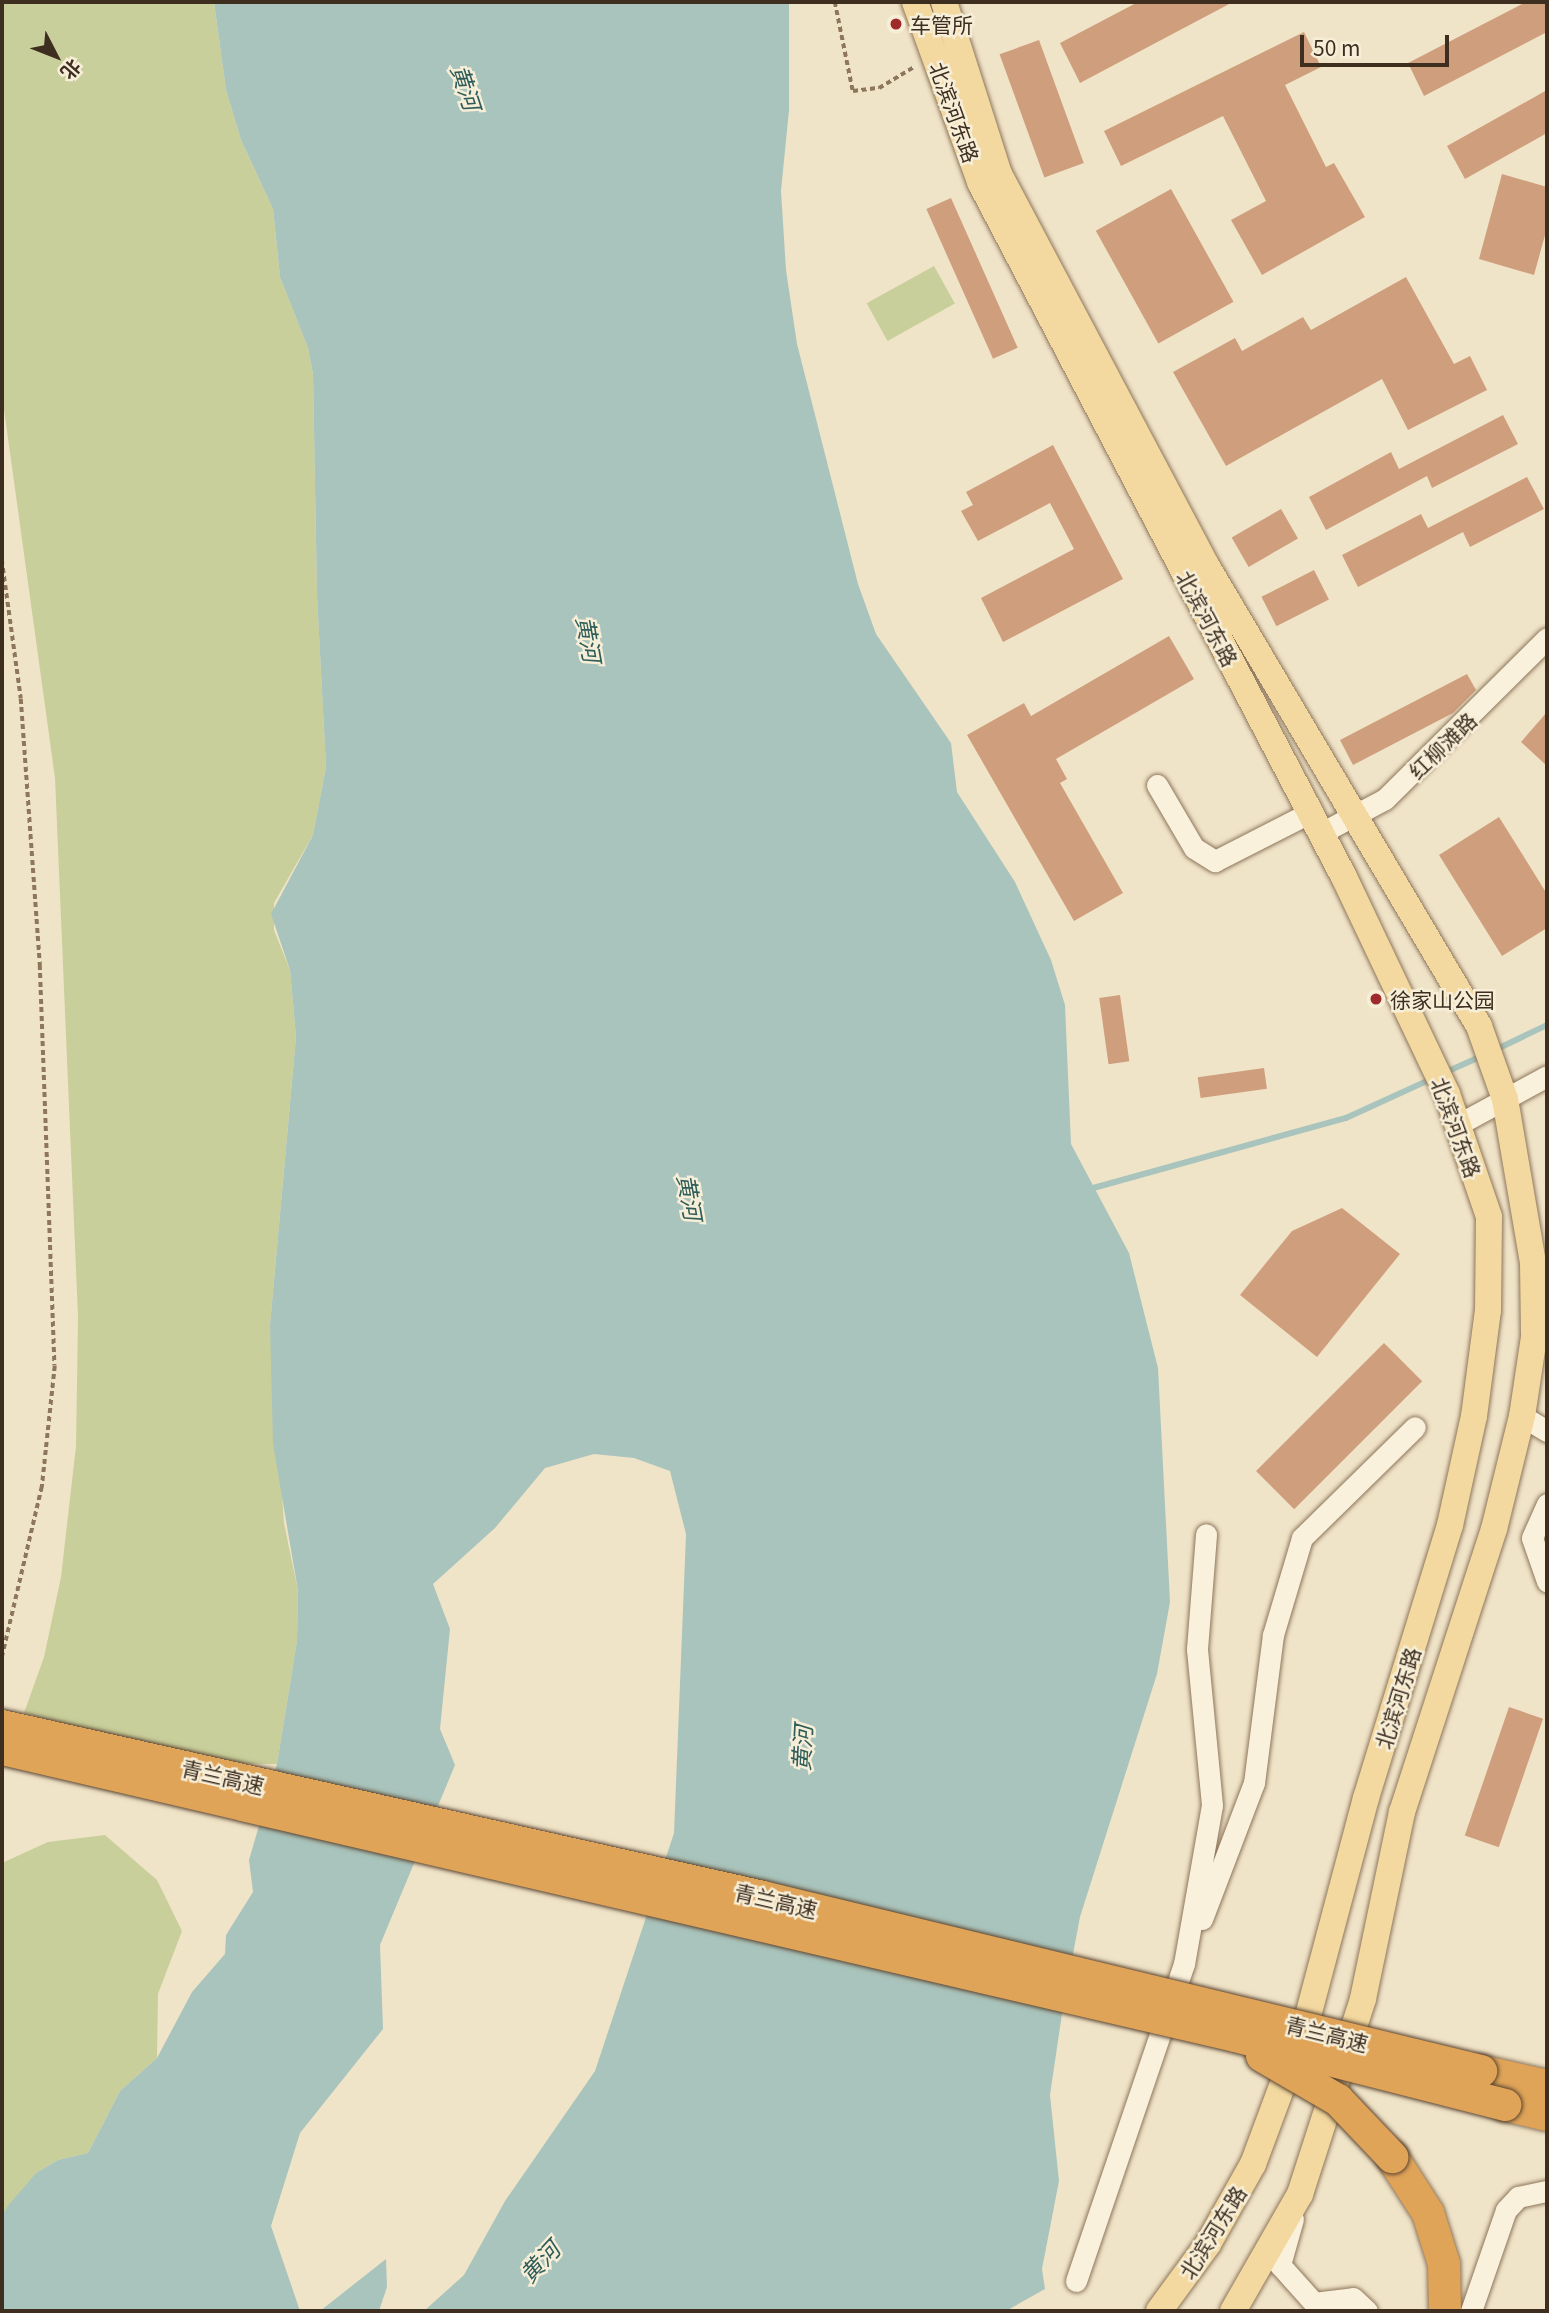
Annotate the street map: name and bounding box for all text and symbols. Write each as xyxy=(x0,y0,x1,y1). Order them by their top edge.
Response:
place label: 车管所 xyxy=(910,11,973,37)
marker: 车管所 xyxy=(888,16,904,32)
north arrow xyxy=(21,21,91,91)
scale bar xyxy=(1304,21,1453,65)
text: 50 m xyxy=(1313,32,1360,62)
text: 北 xyxy=(56,54,88,86)
street label: 北滨河东路 xyxy=(925,58,985,166)
water label: 黄河 xyxy=(447,61,487,113)
street label: 北滨河东路 xyxy=(1172,566,1244,670)
water label: 黄河 xyxy=(572,614,608,664)
street label: 红柳滩路 xyxy=(1403,707,1481,783)
place label: 徐家山公园 xyxy=(1390,986,1495,1012)
marker: 徐家山公园 xyxy=(1368,991,1384,1007)
street label: 北滨河东路 xyxy=(1427,1073,1487,1181)
water label: 黄河 xyxy=(673,1172,709,1222)
street label: 北滨河东路 xyxy=(1370,1644,1424,1752)
water label: 黄河 xyxy=(786,1724,816,1772)
street label: 青兰高速 xyxy=(179,1754,267,1798)
street label: 青兰高速 xyxy=(732,1878,820,1922)
street label: 青兰高速 xyxy=(1283,2011,1371,2055)
street label: 北滨河东路 xyxy=(1173,2181,1251,2283)
water label: 黄河 xyxy=(513,2235,565,2287)

